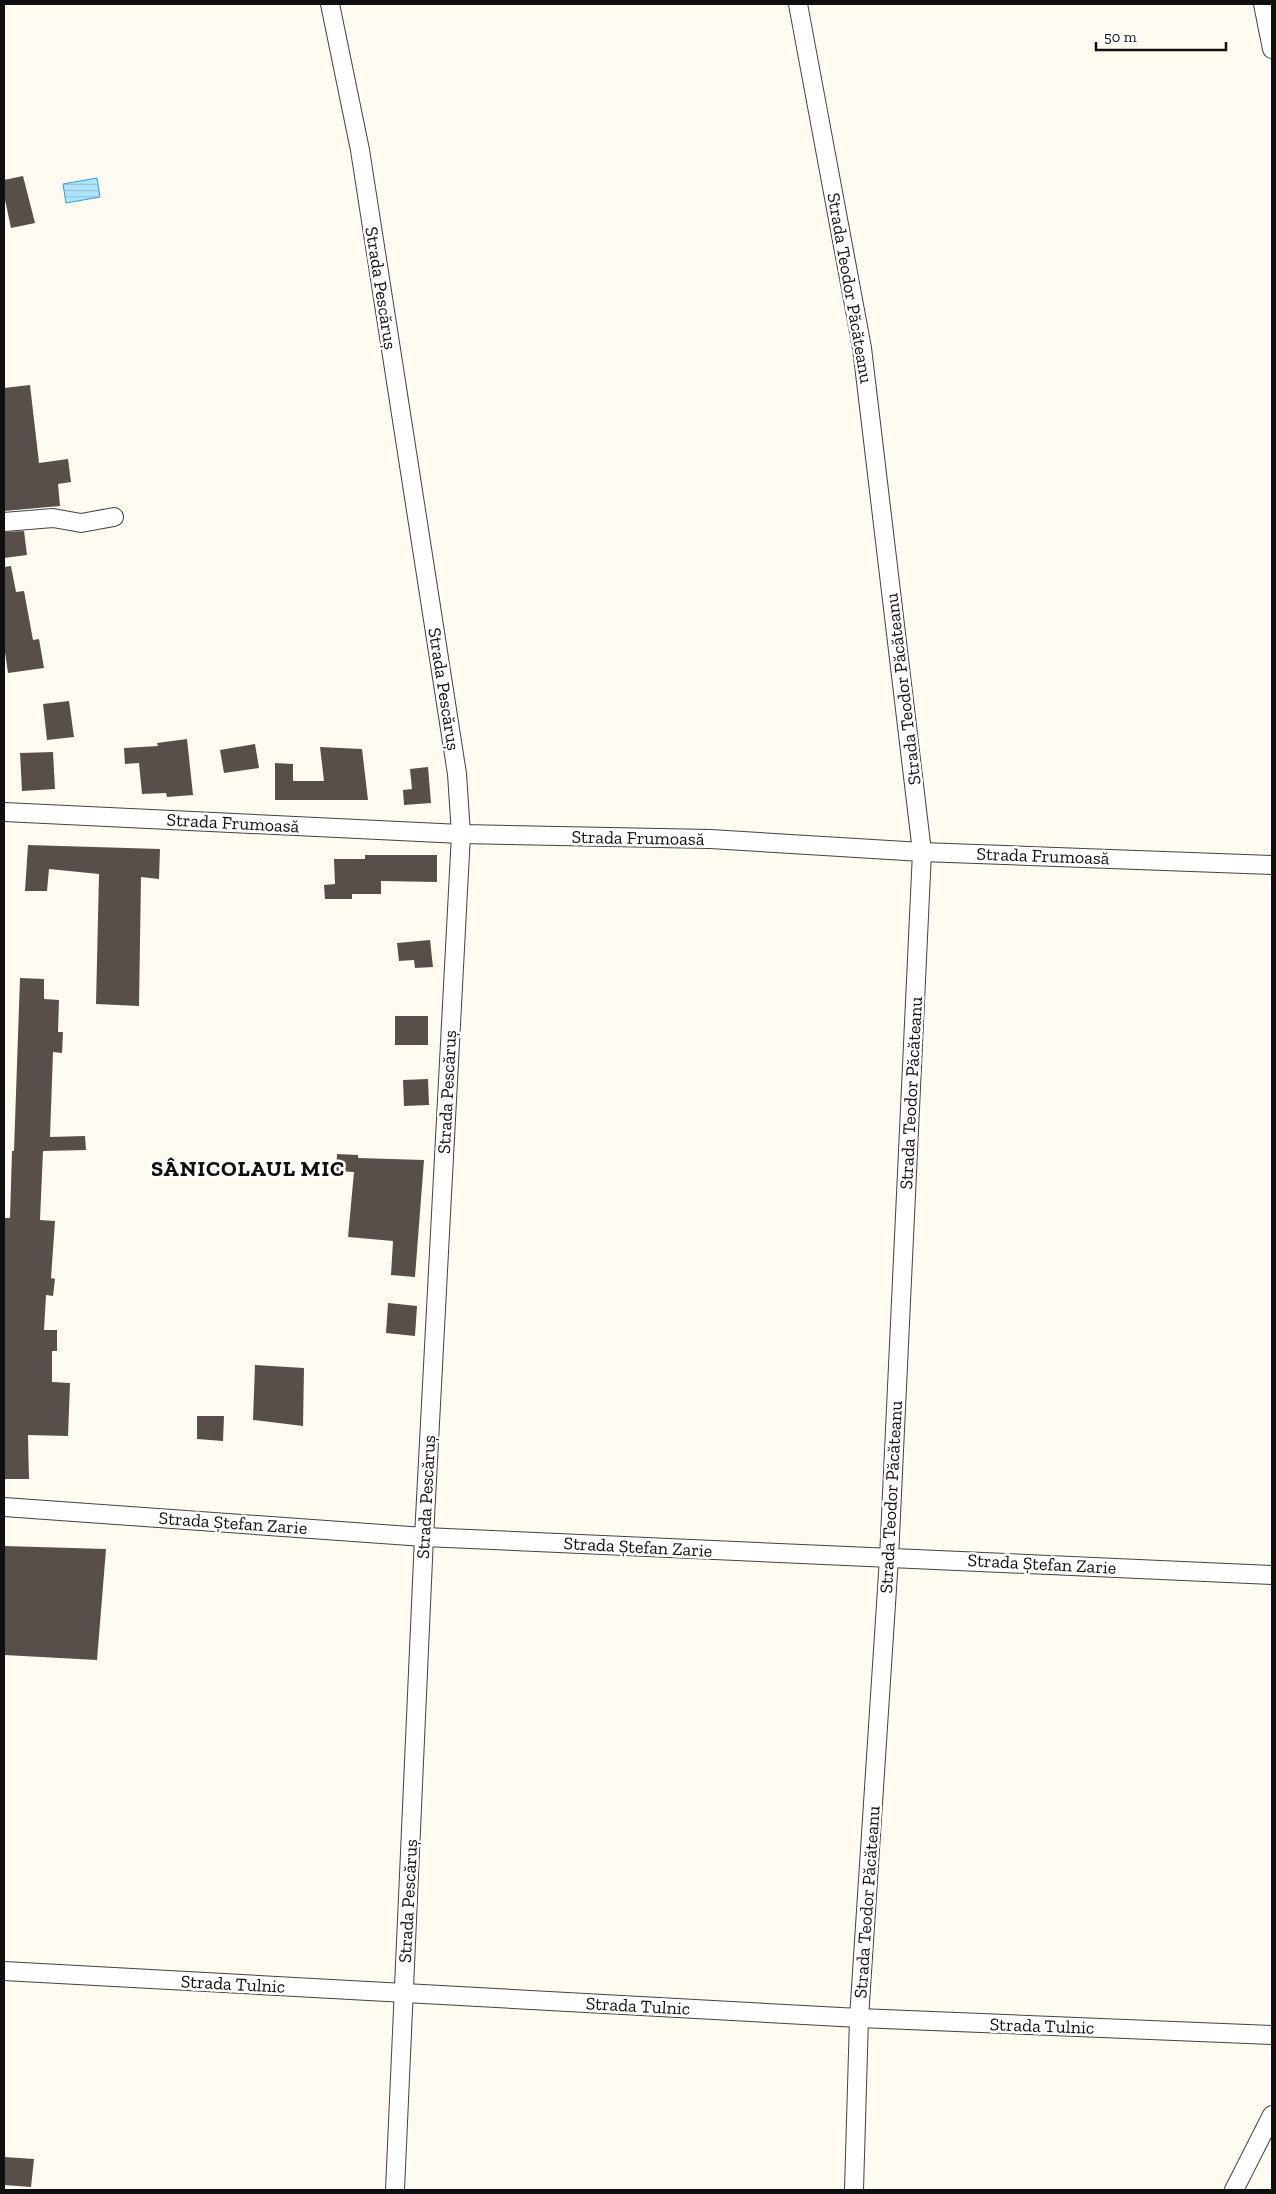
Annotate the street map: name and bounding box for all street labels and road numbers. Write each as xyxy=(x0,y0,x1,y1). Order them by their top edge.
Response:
street label: Strada Teodor Păcăteanu xyxy=(822,191,878,385)
street label: Strada Pescăruș xyxy=(360,225,402,351)
street label: Strada Teodor Păcăteanu xyxy=(880,592,926,786)
street label: Strada Pescăruș xyxy=(423,626,465,752)
street label: Strada Frumoasă xyxy=(166,809,300,837)
street label: Strada Frumoasă xyxy=(571,826,705,850)
street label: Strada Frumoasă xyxy=(976,843,1110,869)
street label: Strada Teodor Păcăteanu xyxy=(895,996,927,1190)
street label: Strada Pescăruș xyxy=(433,1029,461,1155)
street label: Strada Teodor Păcăteanu xyxy=(875,1400,907,1594)
street label: Strada Pescăruș xyxy=(412,1434,440,1560)
street label: Strada Ștefan Zarie xyxy=(158,1507,308,1539)
street label: Strada Ștefan Zarie xyxy=(563,1532,713,1562)
street label: Strada Ștefan Zarie xyxy=(967,1549,1117,1579)
street label: Strada Teodor Păcăteanu xyxy=(849,1805,885,1999)
street label: Strada Pescăruș xyxy=(394,1838,422,1964)
street label: Strada Tulnic xyxy=(180,1970,286,1998)
street label: Strada Tulnic xyxy=(585,1992,691,2020)
street label: Strada Tulnic xyxy=(989,2013,1095,2039)

